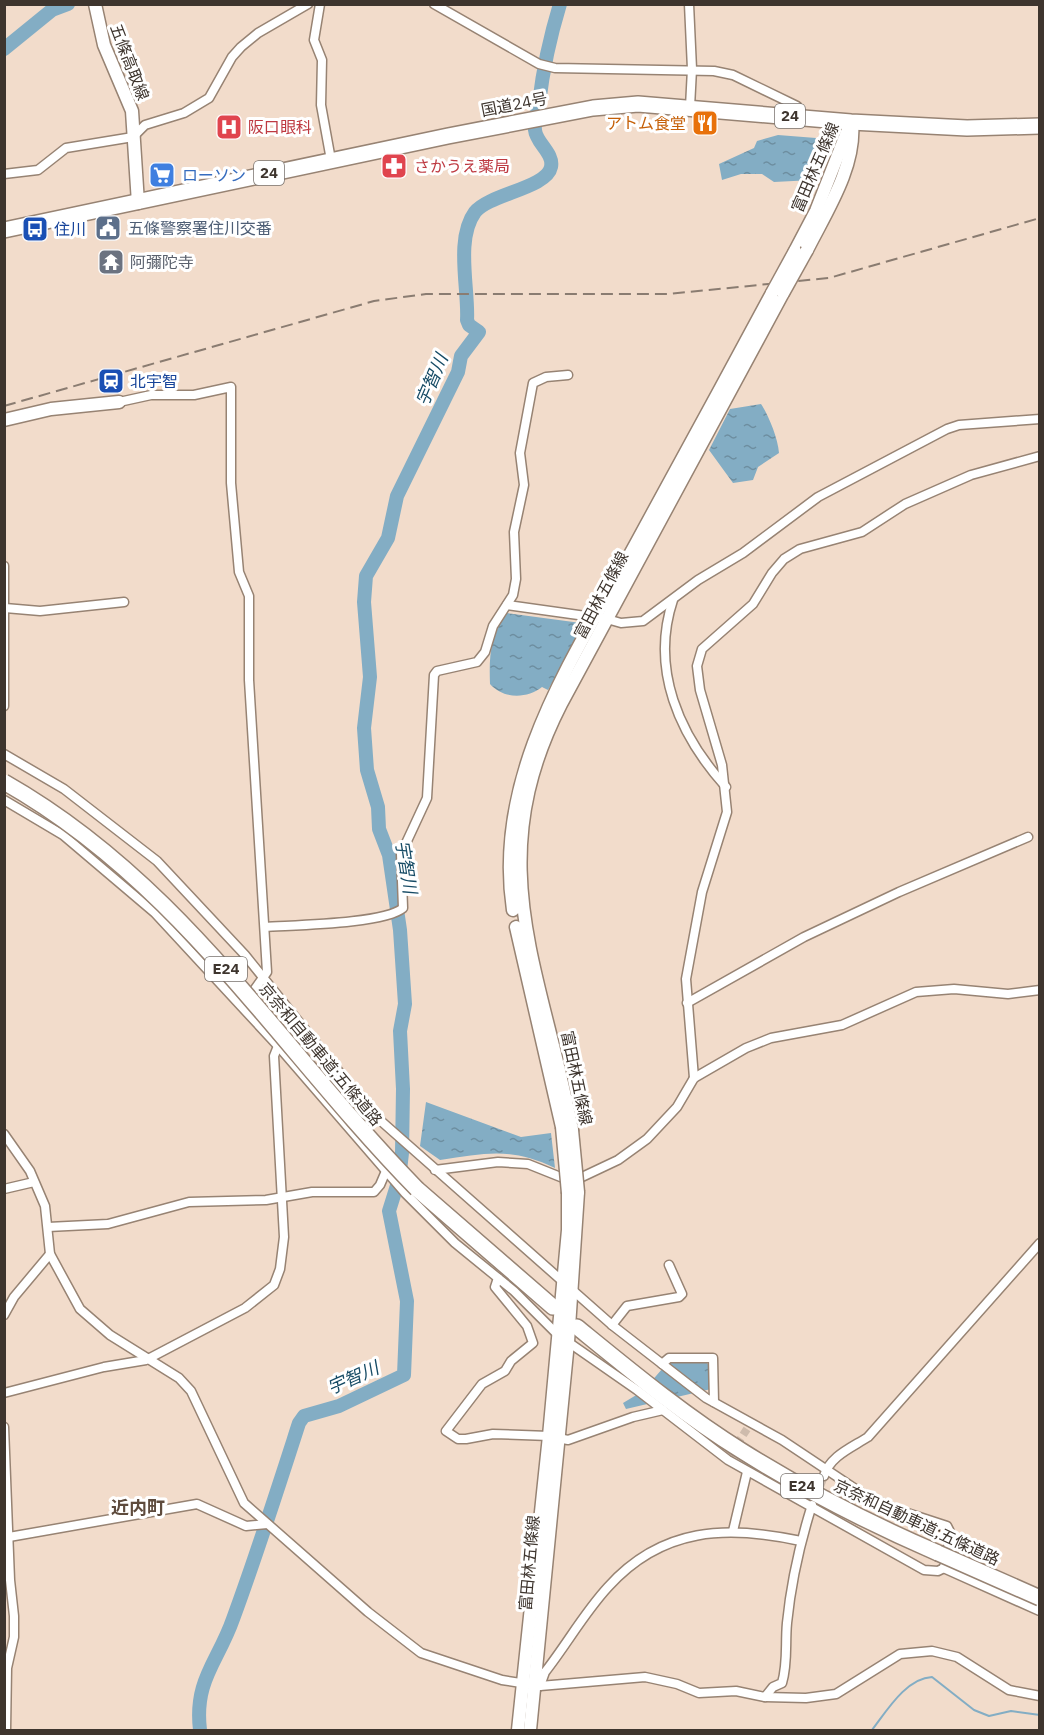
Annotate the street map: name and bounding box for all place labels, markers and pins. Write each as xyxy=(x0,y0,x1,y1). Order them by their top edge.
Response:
restaurant icon: アトム食堂 xyxy=(690,108,720,138)
hospital icon: 阪口眼科 xyxy=(214,112,244,142)
place label: アトム食堂 xyxy=(606,113,686,133)
place label: 阪口眼科 xyxy=(248,117,312,137)
pharmacy icon: さかうえ薬局 xyxy=(379,151,409,181)
place label: さかうえ薬局 xyxy=(414,156,510,176)
supermarket icon: ローソン xyxy=(147,160,177,190)
place label: ローソン xyxy=(182,165,246,185)
public building icon: 五條警察署住川交番 xyxy=(93,213,123,243)
bus stop icon: 住川 xyxy=(20,214,50,244)
place label: 五條警察署住川交番 xyxy=(128,218,272,238)
place label: 住川 xyxy=(54,219,86,239)
temple icon: 阿彌陀寺 xyxy=(96,247,126,277)
place label: 阿彌陀寺 xyxy=(130,252,194,272)
station icon: 北宇智 xyxy=(96,366,126,396)
place label: 北宇智 xyxy=(130,371,178,391)

